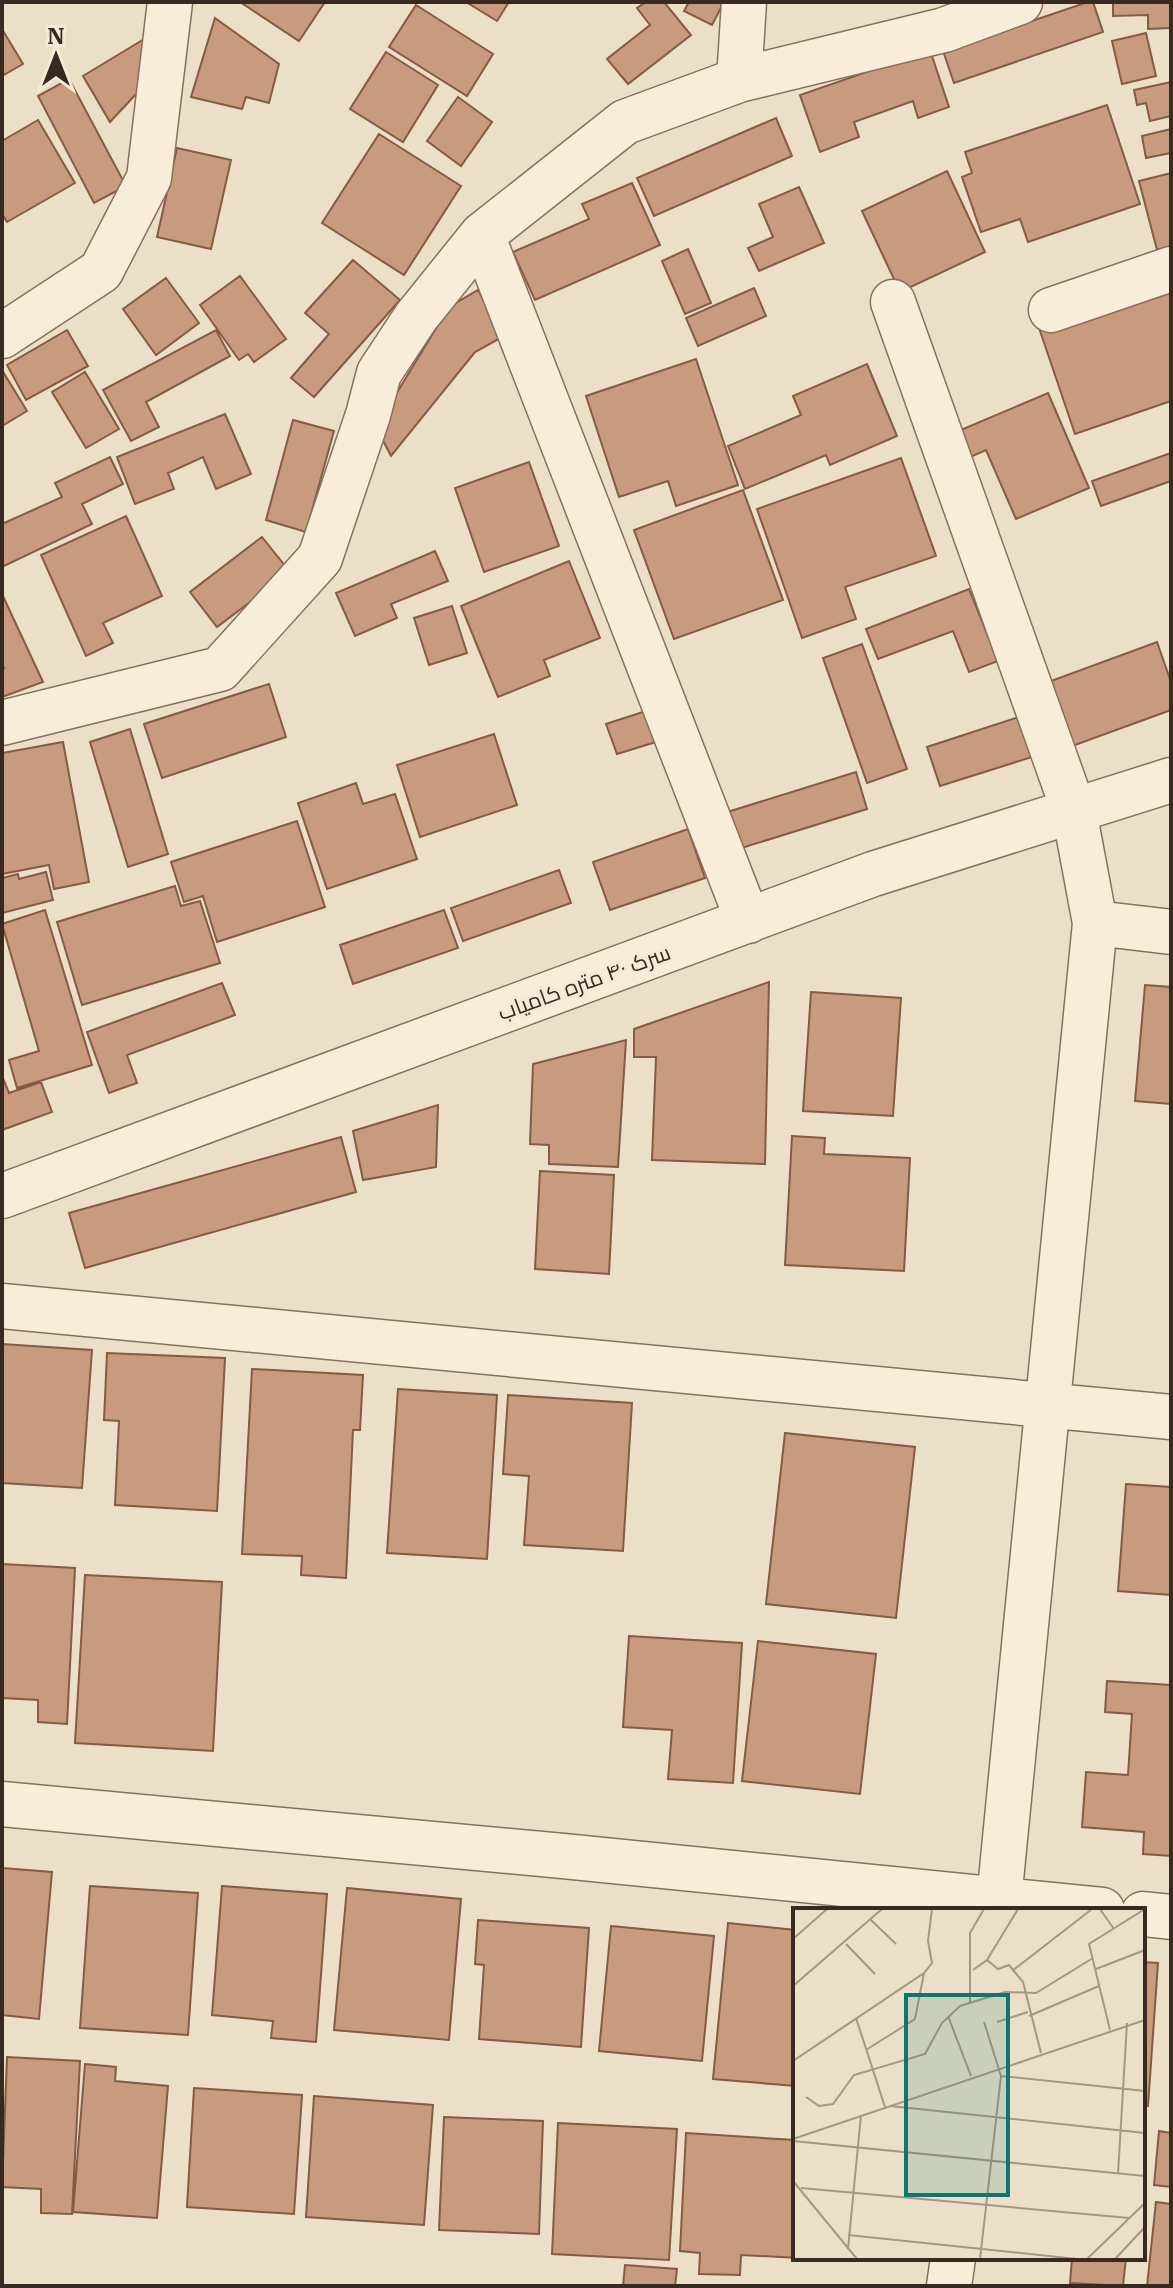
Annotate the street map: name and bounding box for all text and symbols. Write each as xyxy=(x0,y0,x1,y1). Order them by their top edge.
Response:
north arrow xyxy=(16,16,96,96)
text: N xyxy=(47,21,65,50)
street label: سرک ۴۰ متره کامیاب xyxy=(493,937,674,1026)
inset map xyxy=(793,1908,1145,2260)

